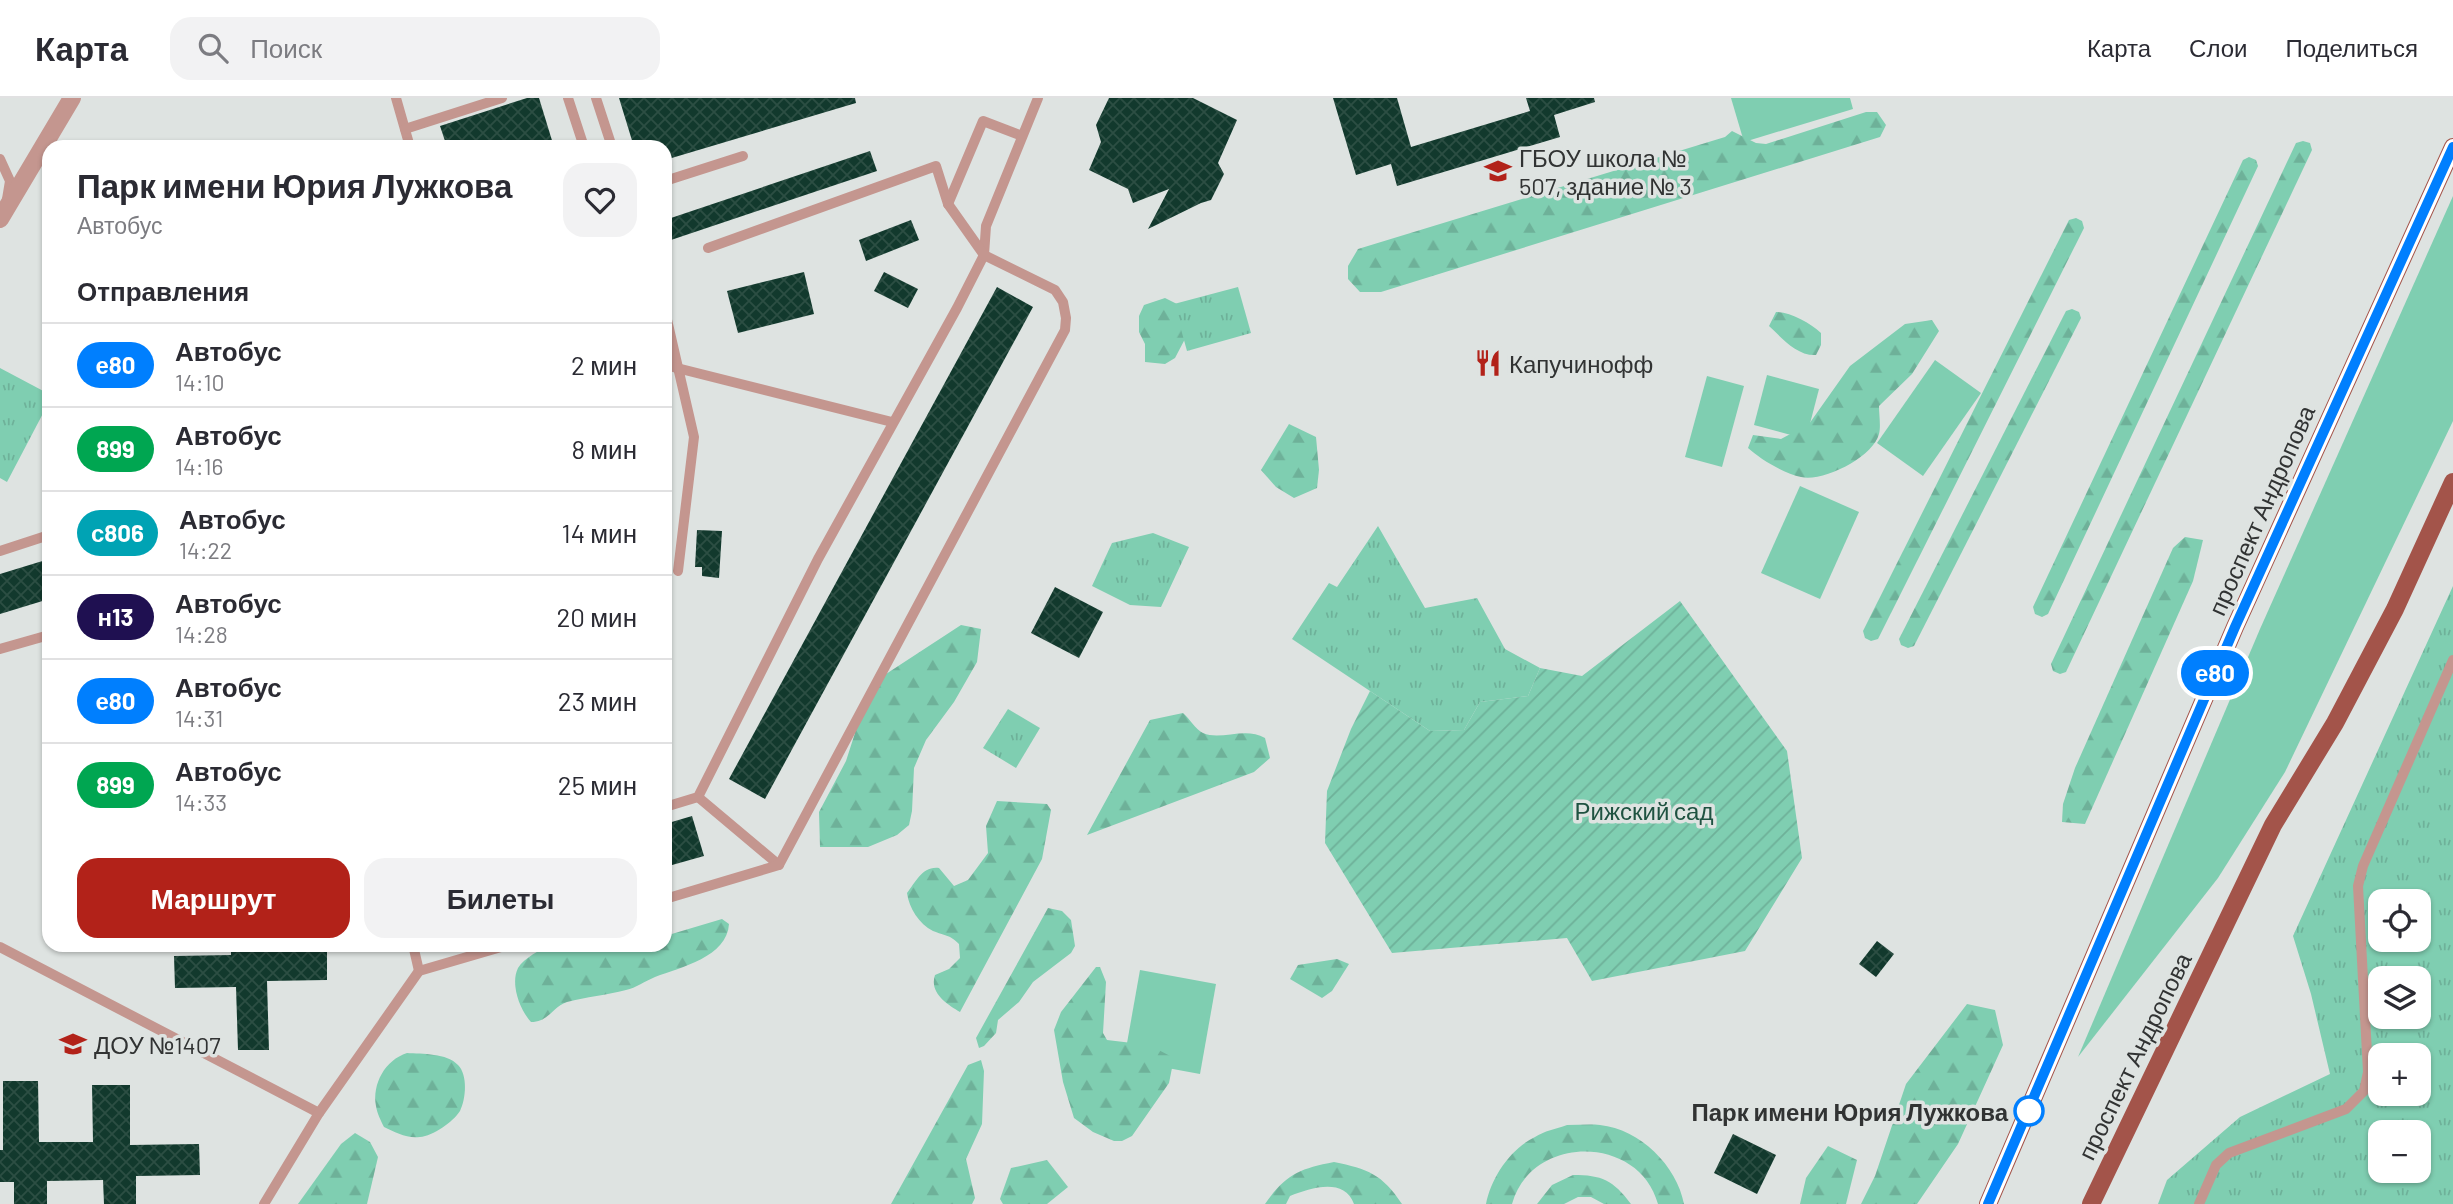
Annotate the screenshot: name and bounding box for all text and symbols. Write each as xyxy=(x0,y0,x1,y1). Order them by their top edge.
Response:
search box xyxy=(170,17,660,80)
text: Карта xyxy=(35,28,128,68)
icon: search xyxy=(194,29,232,67)
text: Поиск xyxy=(250,32,322,63)
text: Карта xyxy=(2087,33,2151,62)
text: Слои xyxy=(2189,33,2247,62)
text: Поделиться xyxy=(2285,33,2418,62)
place label: ГБОУ школа № 507, здание № 3 xyxy=(1519,143,1692,200)
school or university icon: ГБОУ школа № 507, здание № 3 xyxy=(1483,156,1513,186)
button: heart xyxy=(563,163,637,237)
text: Парк имени Юрия Лужкова xyxy=(77,165,512,205)
text: Автобус xyxy=(77,211,163,239)
text: Отправления xyxy=(77,275,249,306)
text: Автобус xyxy=(175,335,282,366)
restaurant icon: Капучинофф xyxy=(1473,348,1503,378)
text: 2 мин xyxy=(571,349,637,380)
place label: Капучинофф xyxy=(1509,349,1653,378)
text: е80 xyxy=(95,350,136,379)
text: 14:10 xyxy=(175,368,225,396)
street label: проспект Андропова xyxy=(2202,400,2321,619)
text: Автобус xyxy=(175,419,282,450)
text: 8 мин xyxy=(571,433,637,464)
text: 899 xyxy=(96,434,135,463)
text: 14:16 xyxy=(175,452,223,480)
text: Автобус xyxy=(179,503,286,534)
text: 14 мин xyxy=(562,517,637,548)
text: с806 xyxy=(91,518,144,547)
text: 14:22 xyxy=(179,536,232,564)
text: Автобус xyxy=(175,587,282,618)
text: 20 мин xyxy=(556,601,637,632)
text: н13 xyxy=(98,602,133,631)
text: 14:28 xyxy=(175,620,228,648)
line badge: е80 xyxy=(2175,650,2255,696)
text: е80 xyxy=(2195,658,2235,687)
text: Автобус xyxy=(175,671,282,702)
text: 23 мин xyxy=(558,685,637,716)
text: е80 xyxy=(95,686,136,715)
text: 14:31 xyxy=(175,704,223,732)
text: Автобус xyxy=(175,755,282,786)
text: 25 мин xyxy=(558,769,637,800)
text: 899 xyxy=(96,770,135,799)
text: 14:33 xyxy=(175,788,227,816)
park label: Рижский сад xyxy=(1575,796,1713,825)
button: Маршрут xyxy=(77,858,350,938)
button: Билеты xyxy=(364,858,637,938)
map controls xyxy=(2368,889,2431,1183)
button: locate xyxy=(2368,889,2431,952)
street label: проспект Андропова xyxy=(2071,947,2197,1164)
button: layers xyxy=(2368,966,2431,1029)
school or university icon: ДОУ №1407 xyxy=(58,1029,88,1059)
place label: ДОУ №1407 xyxy=(94,1030,221,1059)
button: + xyxy=(2368,1043,2431,1106)
marker: Парк имени Юрия Лужкова xyxy=(2014,1096,2044,1126)
place label: Парк имени Юрия Лужкова xyxy=(1691,1097,2009,1126)
button: − xyxy=(2368,1120,2431,1183)

